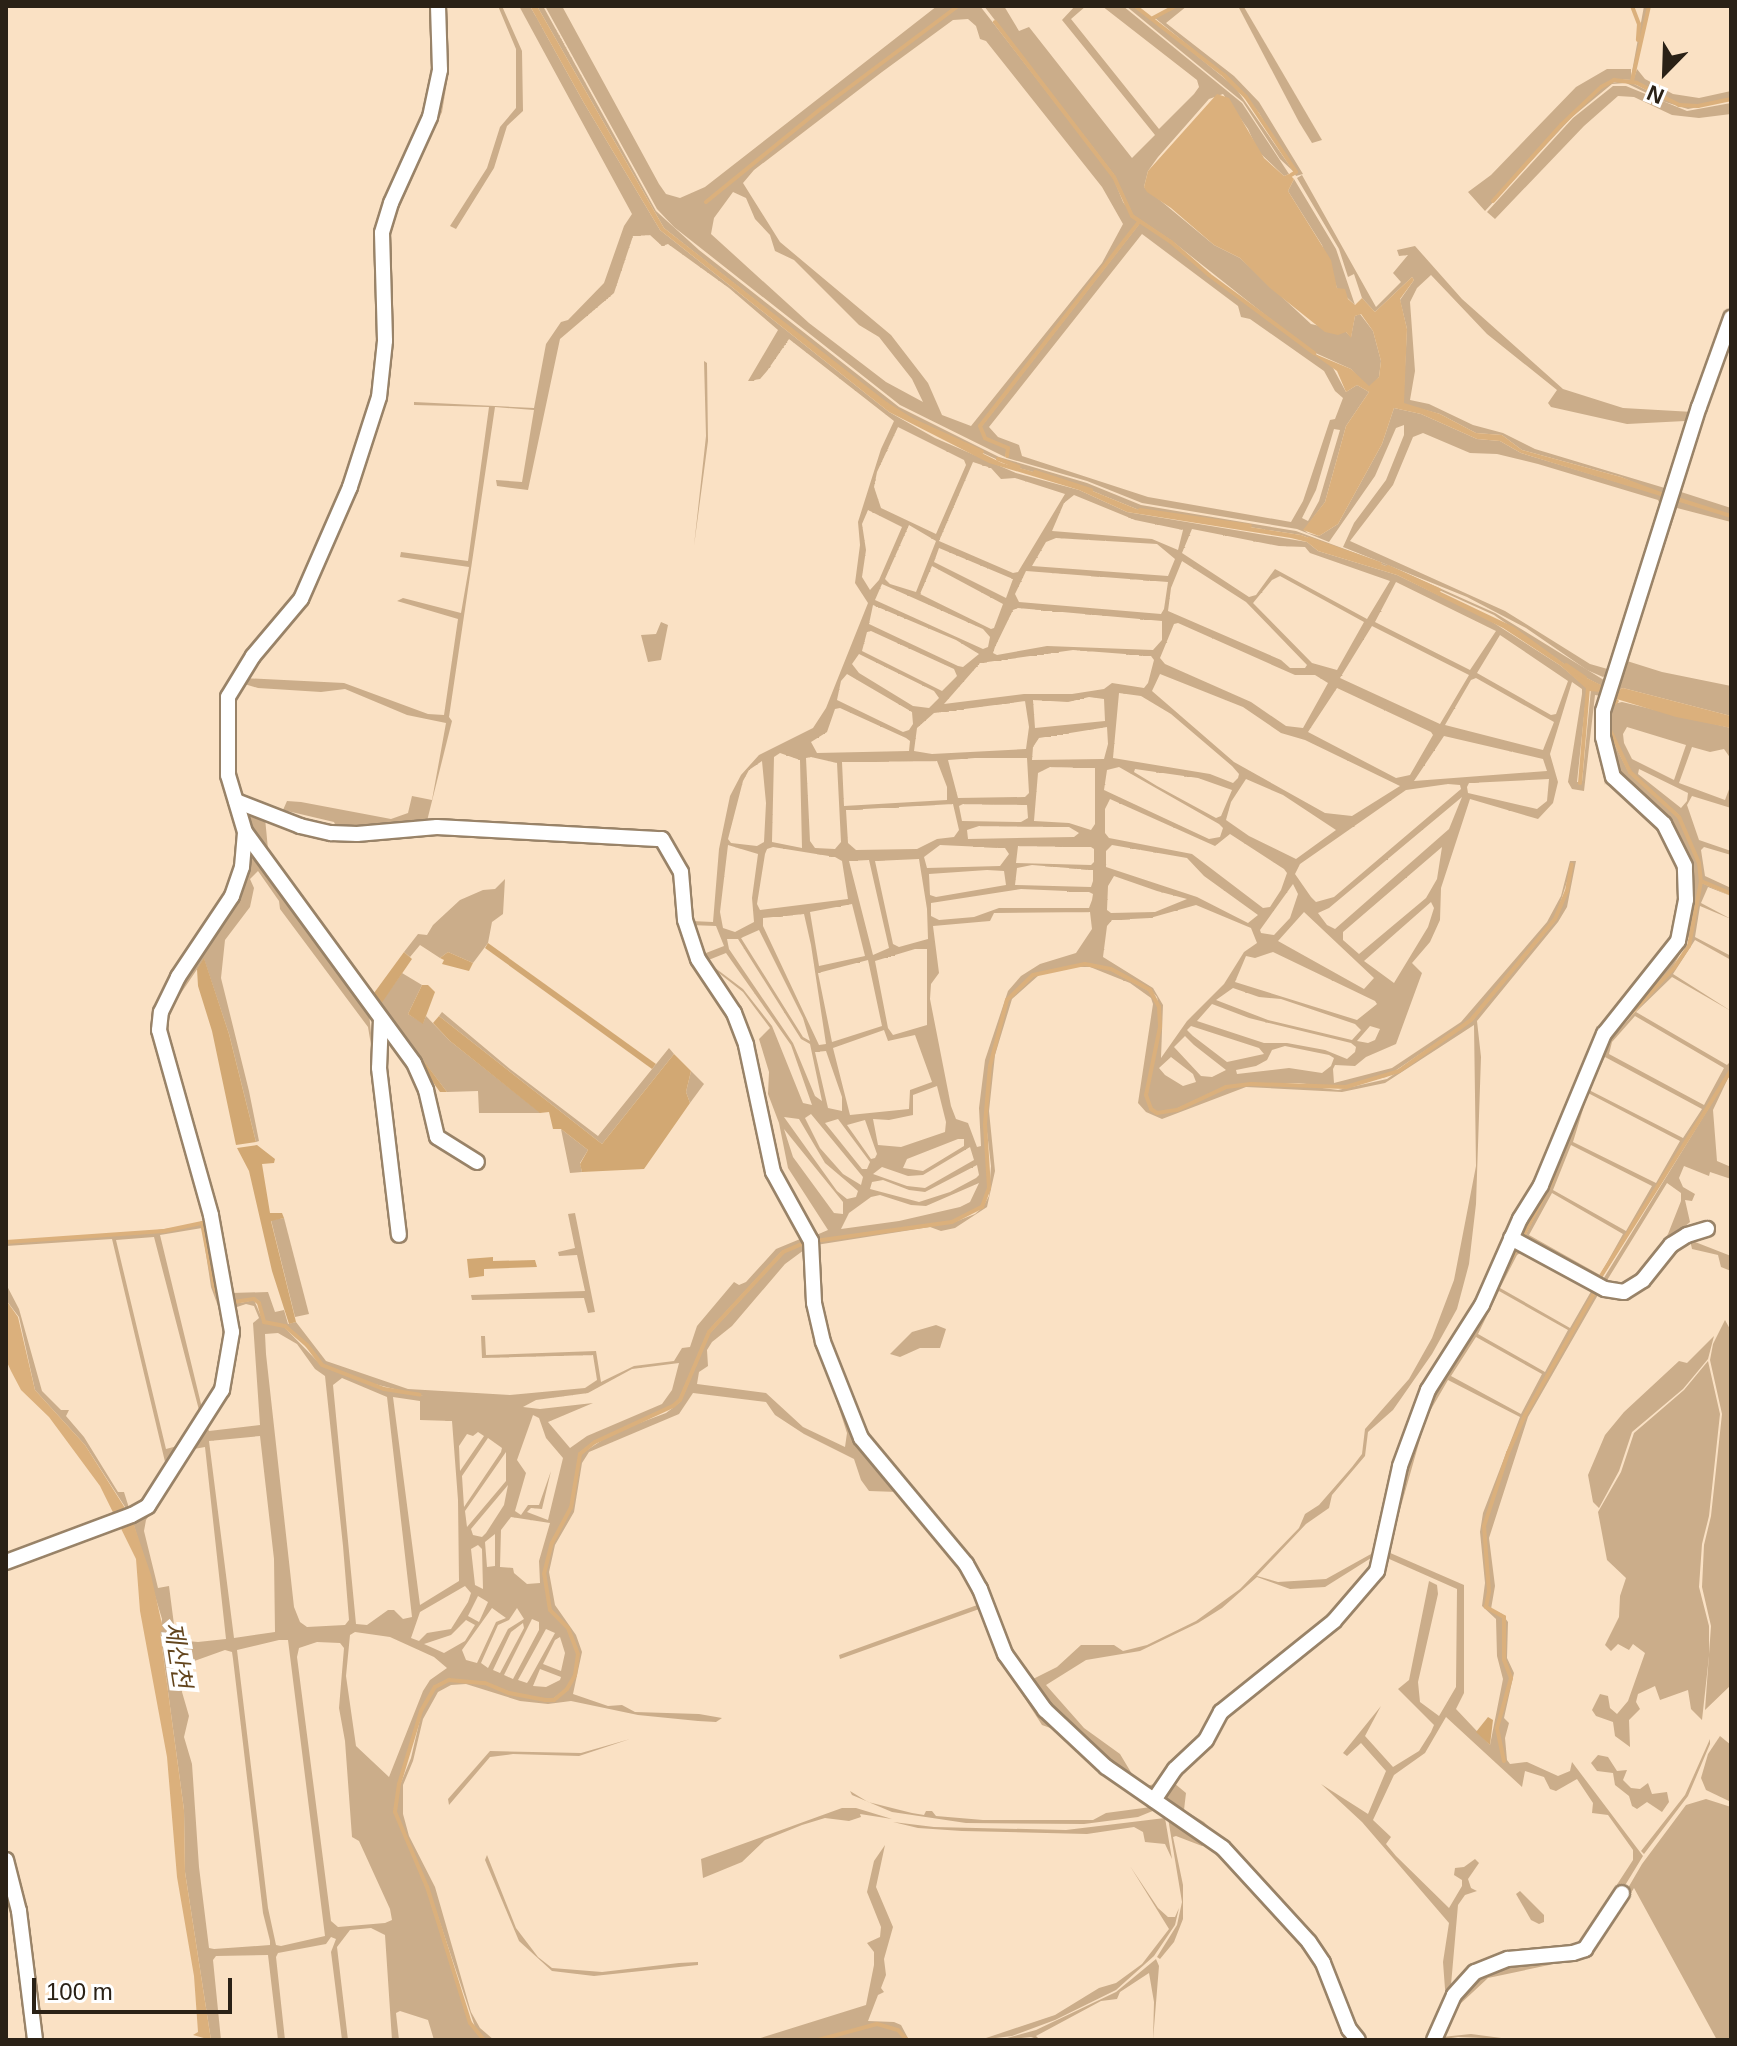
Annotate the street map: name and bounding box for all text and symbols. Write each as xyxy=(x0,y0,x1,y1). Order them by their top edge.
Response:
north arrow xyxy=(1625,32,1705,112)
text: N xyxy=(1643,80,1668,109)
water label: 제산천 xyxy=(159,1620,197,1690)
scale bar xyxy=(36,1962,236,2012)
text: 100 m xyxy=(46,1978,113,2005)

